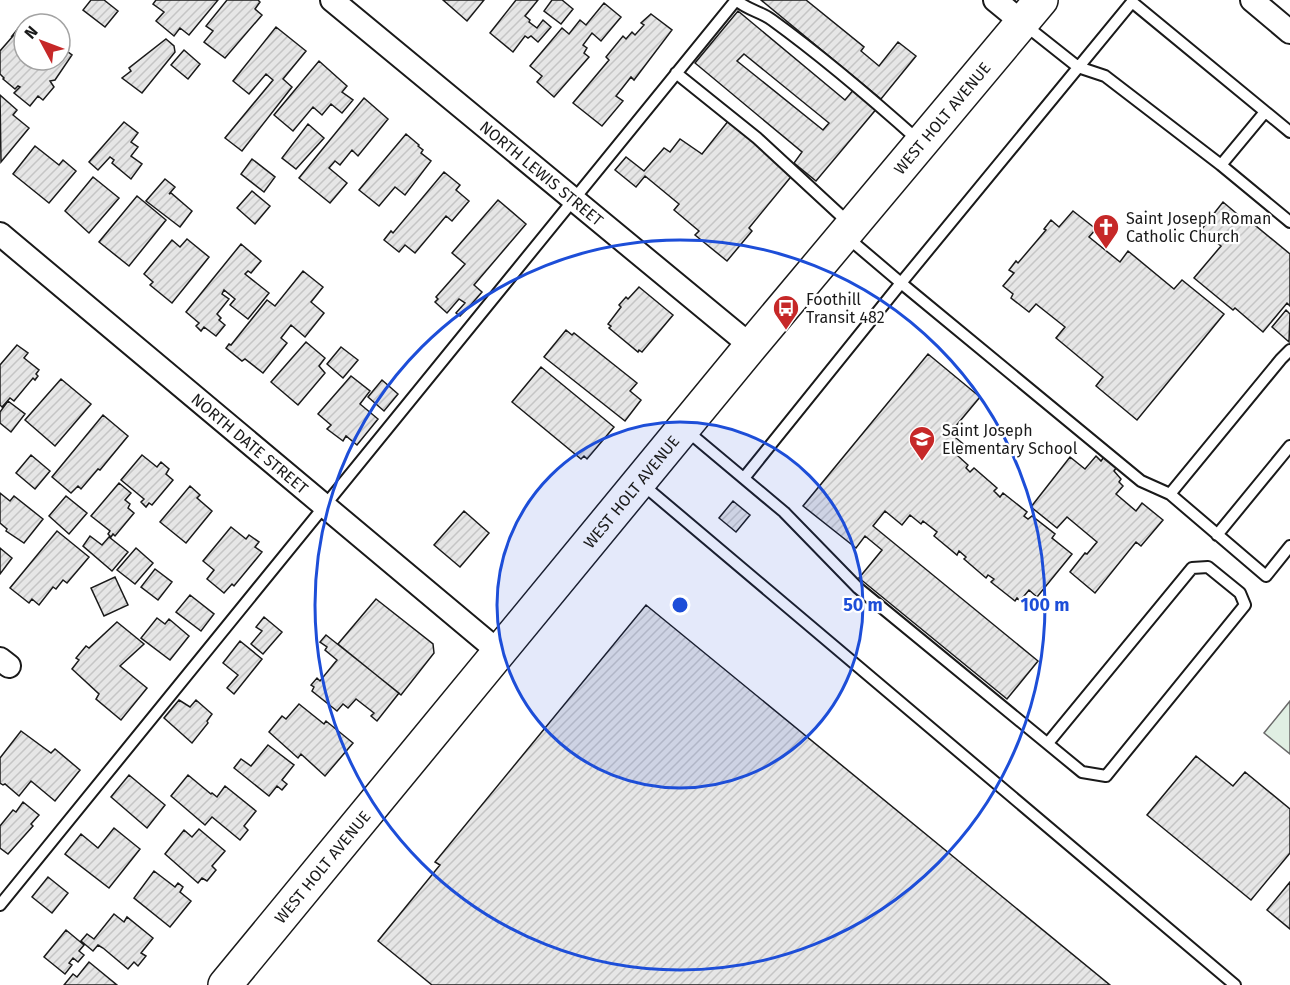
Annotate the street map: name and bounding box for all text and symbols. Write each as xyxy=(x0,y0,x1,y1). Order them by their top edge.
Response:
north arrow xyxy=(12,12,72,72)
text: N xyxy=(20,22,42,43)
street label: WEST HOLT AVENUE xyxy=(890,58,994,178)
street label: NORTH LEWIS STREET xyxy=(476,117,608,230)
place label: Saint Joseph Roman Catholic Church xyxy=(1126,209,1271,246)
church icon: Saint Joseph Roman Catholic Church xyxy=(1091,212,1121,250)
place label: Foothill Transit 482 xyxy=(806,290,885,327)
bus stop icon: Foothill Transit 482 xyxy=(771,293,801,331)
street label: NORTH DATE STREET xyxy=(188,389,313,498)
place label: Saint Joseph Elementary School xyxy=(942,421,1078,458)
school or university icon: Saint Joseph Elementary School xyxy=(907,424,937,462)
street label: WEST HOLT AVENUE xyxy=(579,431,683,552)
text: 50 m xyxy=(843,594,883,616)
text: 100 m xyxy=(1021,594,1069,616)
centre of rings xyxy=(670,595,690,615)
street label: WEST HOLT AVENUE xyxy=(270,807,374,927)

